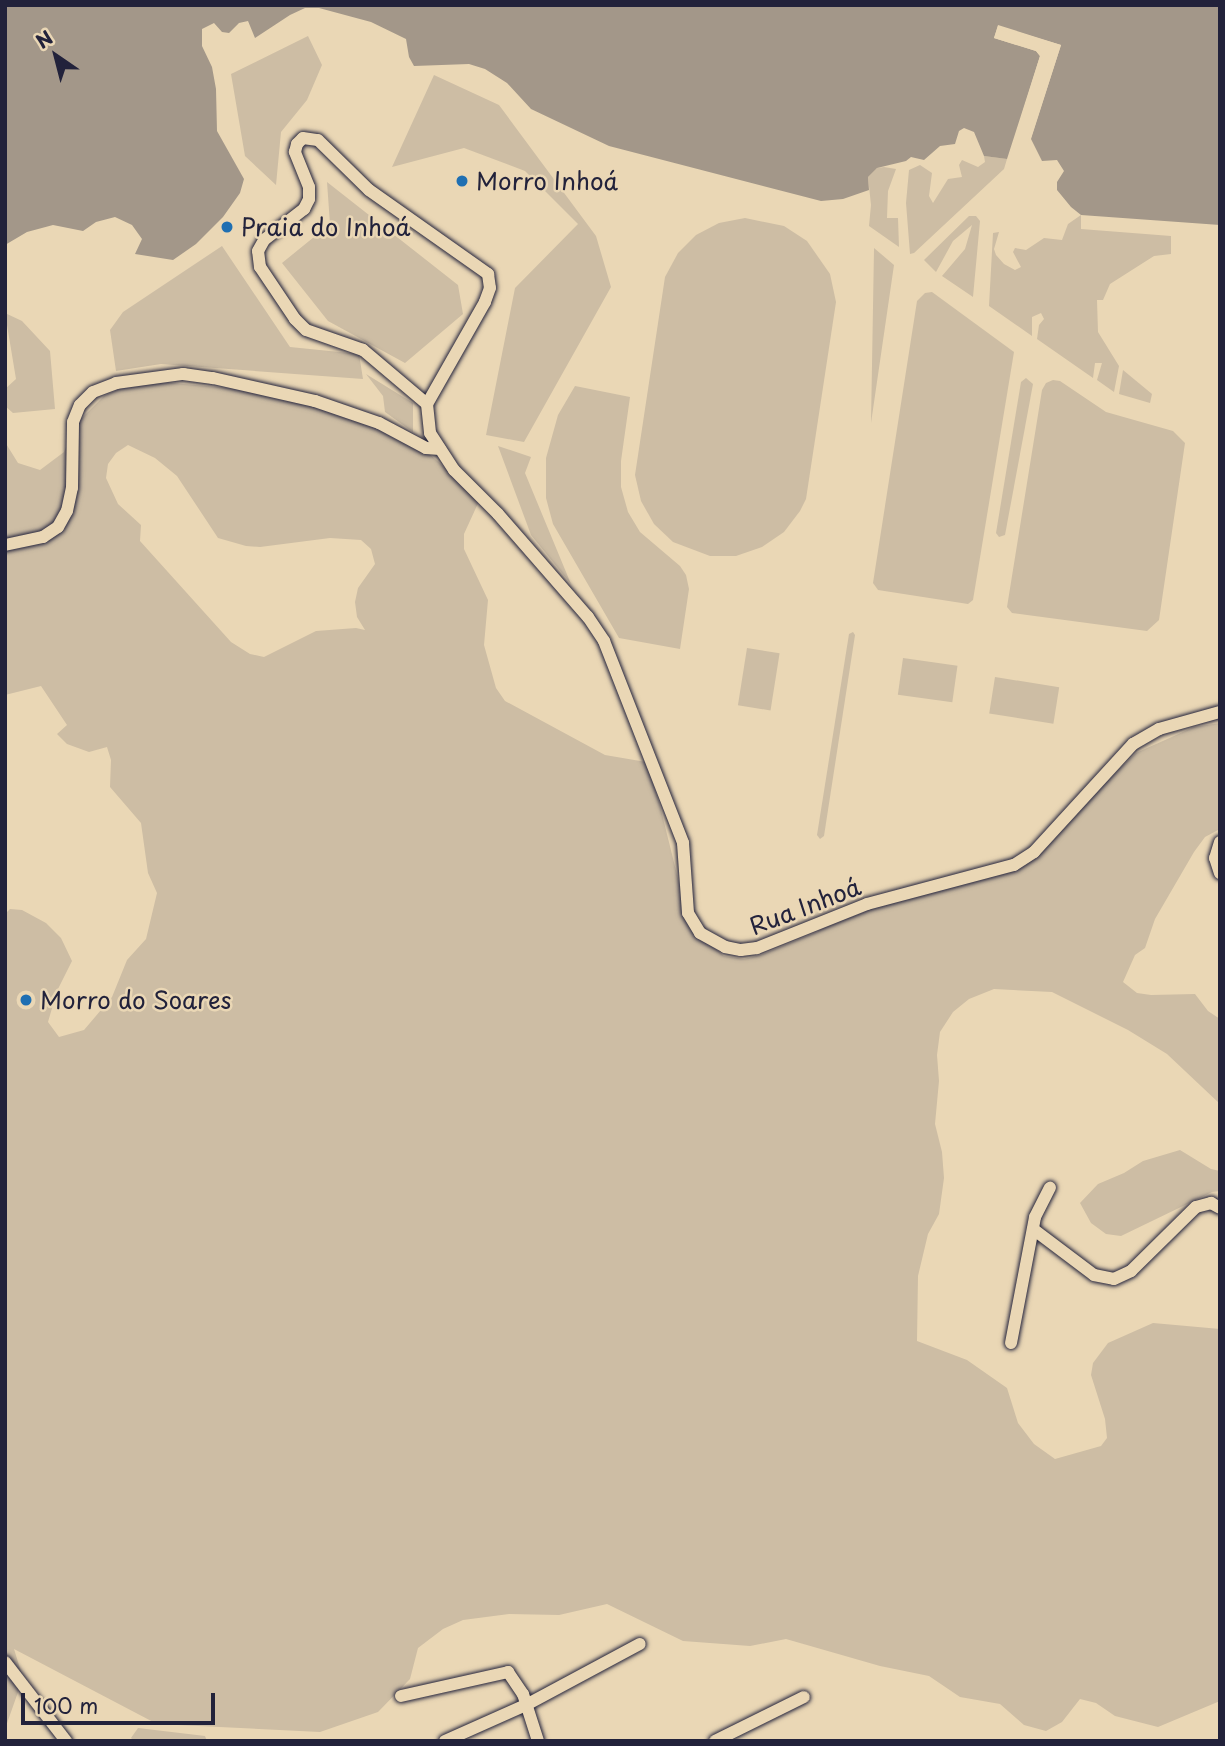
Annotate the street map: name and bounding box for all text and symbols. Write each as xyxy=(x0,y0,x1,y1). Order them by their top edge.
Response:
north arrow xyxy=(21,21,91,91)
text: N xyxy=(30,23,58,55)
place label: Morro Inhoá xyxy=(476,167,619,195)
marker: Morro Inhoá xyxy=(454,173,470,189)
place label: Praia do Inhoá xyxy=(241,213,411,241)
marker: Praia do Inhoá xyxy=(219,219,235,235)
street label: Rua Inhoá xyxy=(744,871,866,941)
place label: Morro do Soares xyxy=(40,986,232,1014)
marker: Morro do Soares xyxy=(18,992,34,1008)
scale bar xyxy=(24,1680,219,1724)
text: 100 m xyxy=(34,1689,98,1721)

